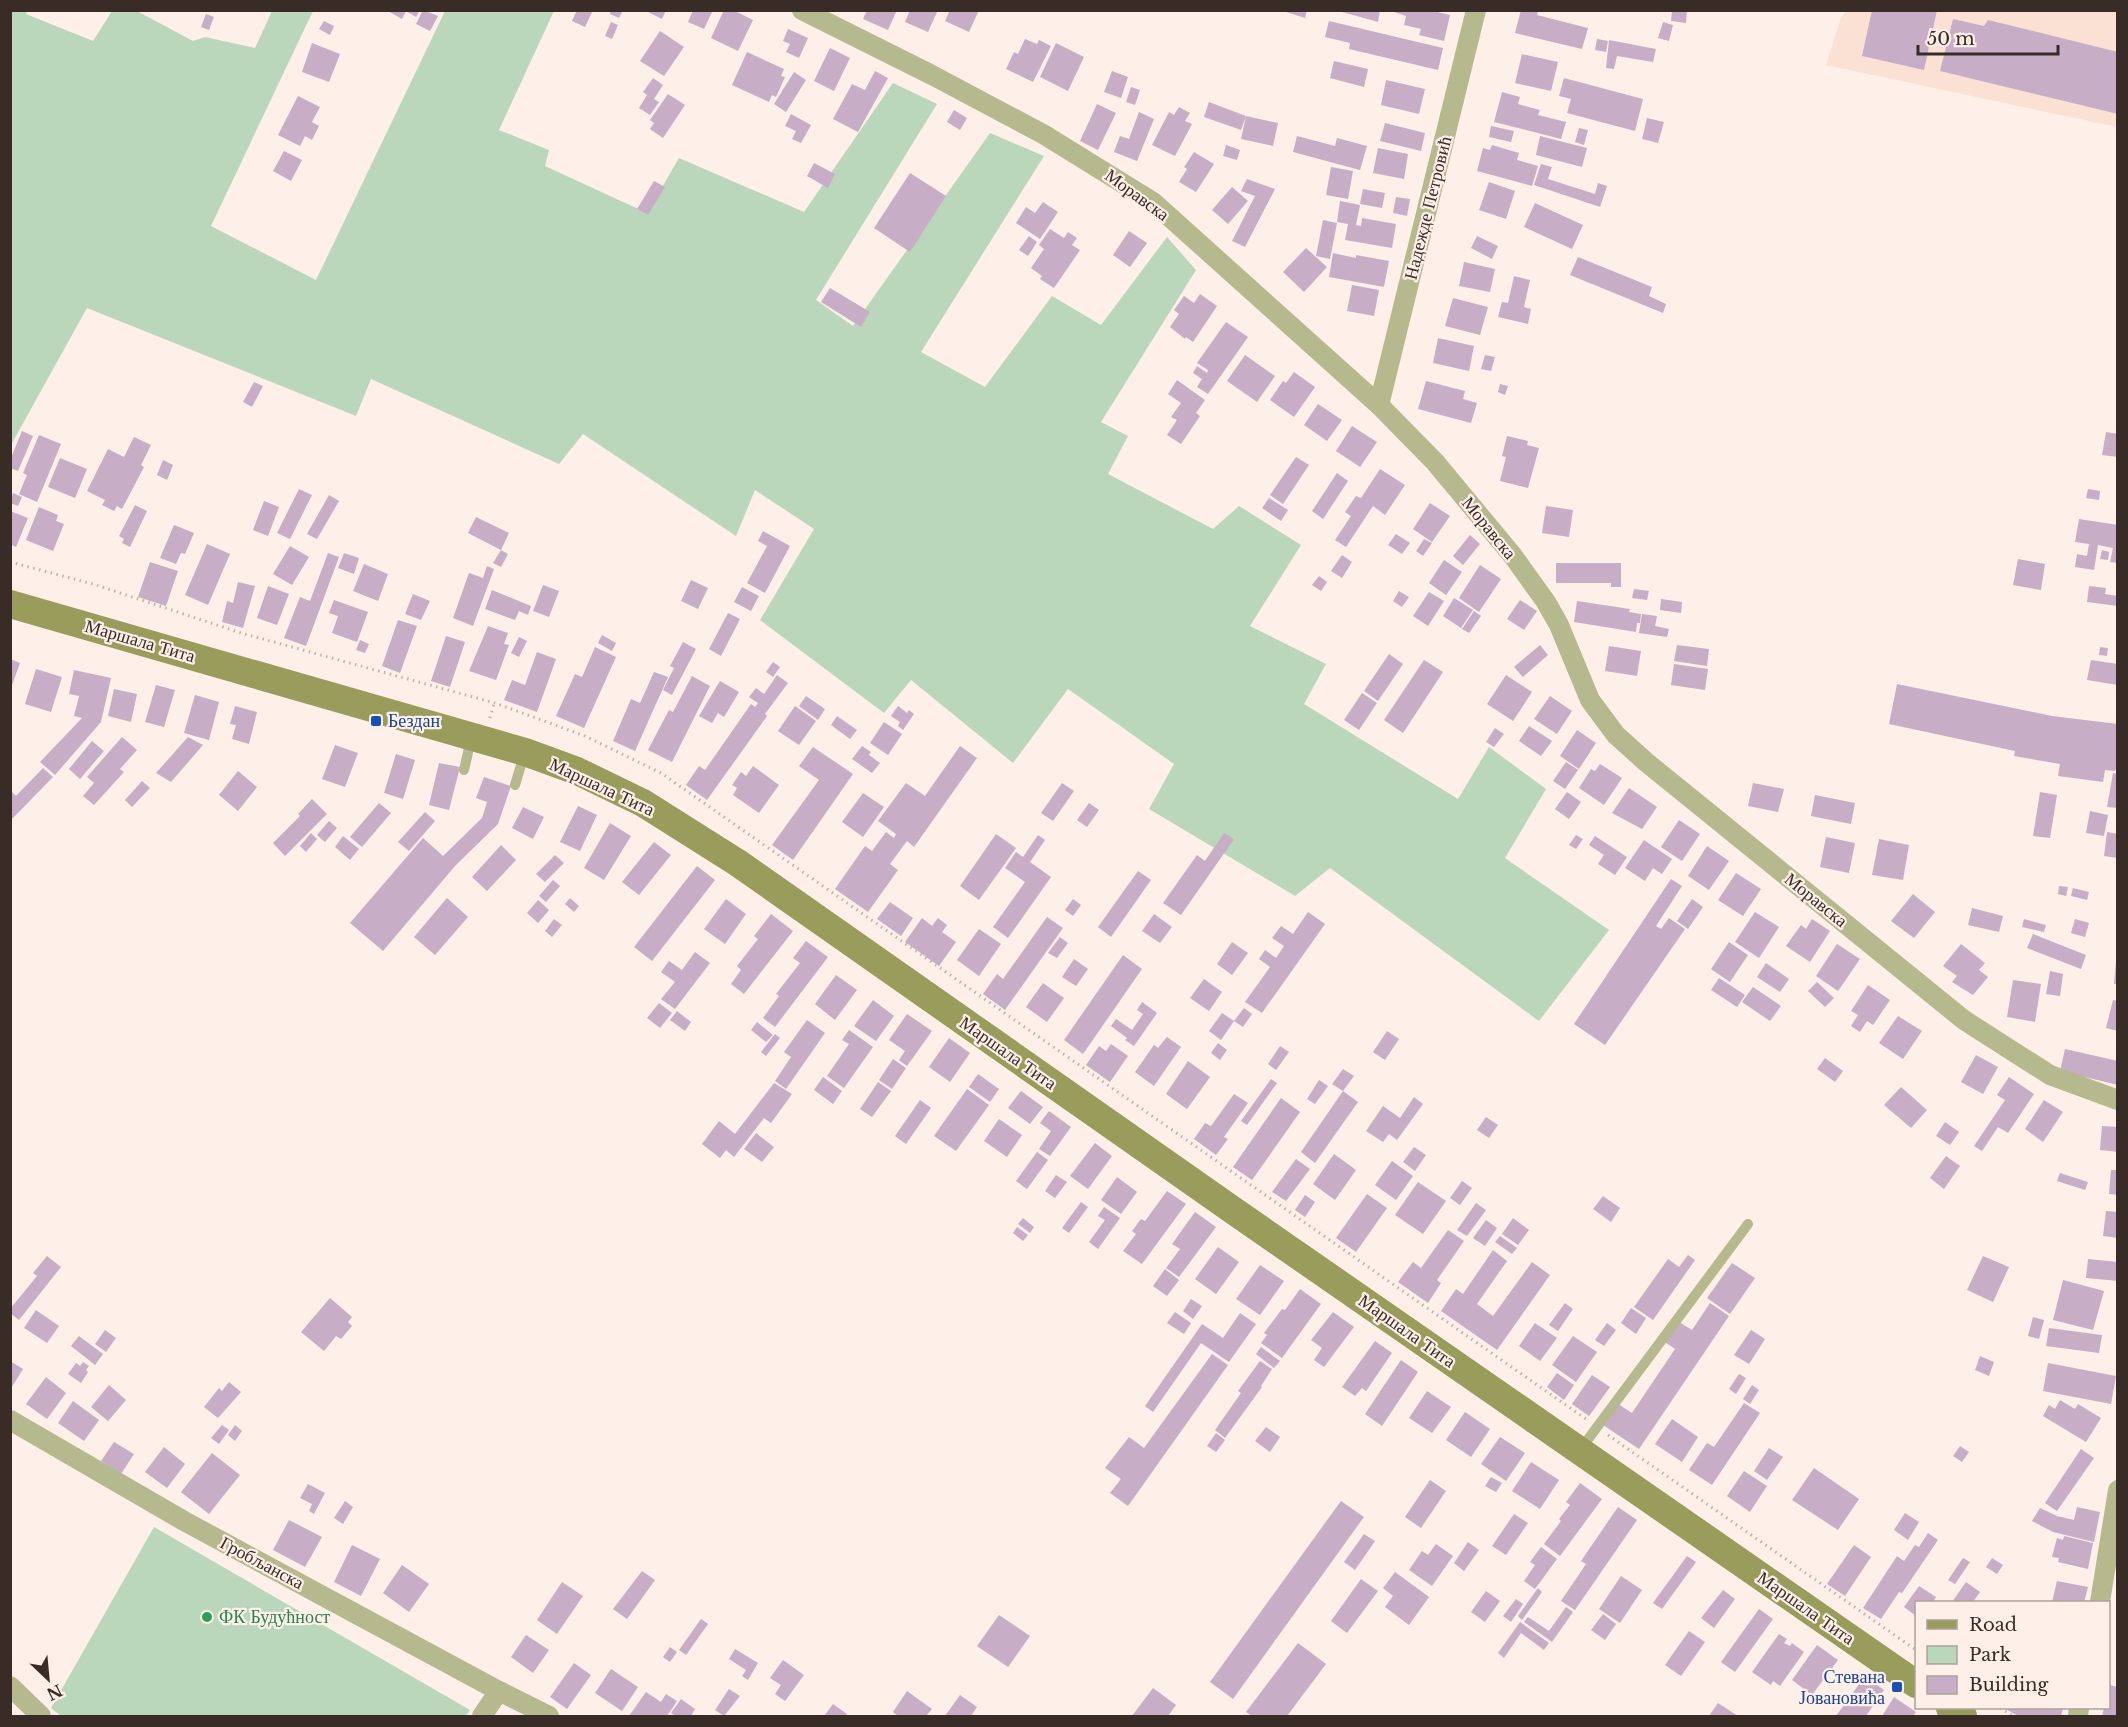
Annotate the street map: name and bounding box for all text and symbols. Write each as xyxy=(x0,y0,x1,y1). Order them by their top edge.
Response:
scale bar xyxy=(1918,18,2058,56)
text: 50 m xyxy=(1927,28,1975,50)
street label: Надежде Петровић xyxy=(1400,134,1456,282)
street label: Моравска xyxy=(1100,164,1174,226)
street label: Моравска xyxy=(1457,492,1521,564)
street label: Маршала Тита xyxy=(82,615,198,667)
place label: Бездан xyxy=(388,710,440,732)
marker: Бездан xyxy=(369,714,383,728)
street label: Маршала Тита xyxy=(546,753,658,821)
street label: Моравска xyxy=(1780,868,1852,932)
street label: Маршала Тита xyxy=(955,1011,1061,1095)
street label: Маршала Тита xyxy=(1354,1289,1460,1373)
street label: Гробљанска xyxy=(216,1532,308,1594)
street label: Маршала Тита xyxy=(1753,1566,1859,1650)
legend xyxy=(1915,1601,2110,1709)
place label: ФК Будућност xyxy=(219,1606,330,1628)
marker: ФК Будућност xyxy=(200,1610,214,1624)
text: Road xyxy=(1969,1614,2017,1636)
text: Park xyxy=(1969,1644,2011,1666)
north arrow xyxy=(18,1649,78,1709)
place label: Стевана Јовановића xyxy=(1799,1666,1885,1709)
text: Building xyxy=(1969,1674,2048,1696)
text: N xyxy=(43,1680,66,1705)
marker: Стевана Јовановића xyxy=(1890,1680,1904,1694)

